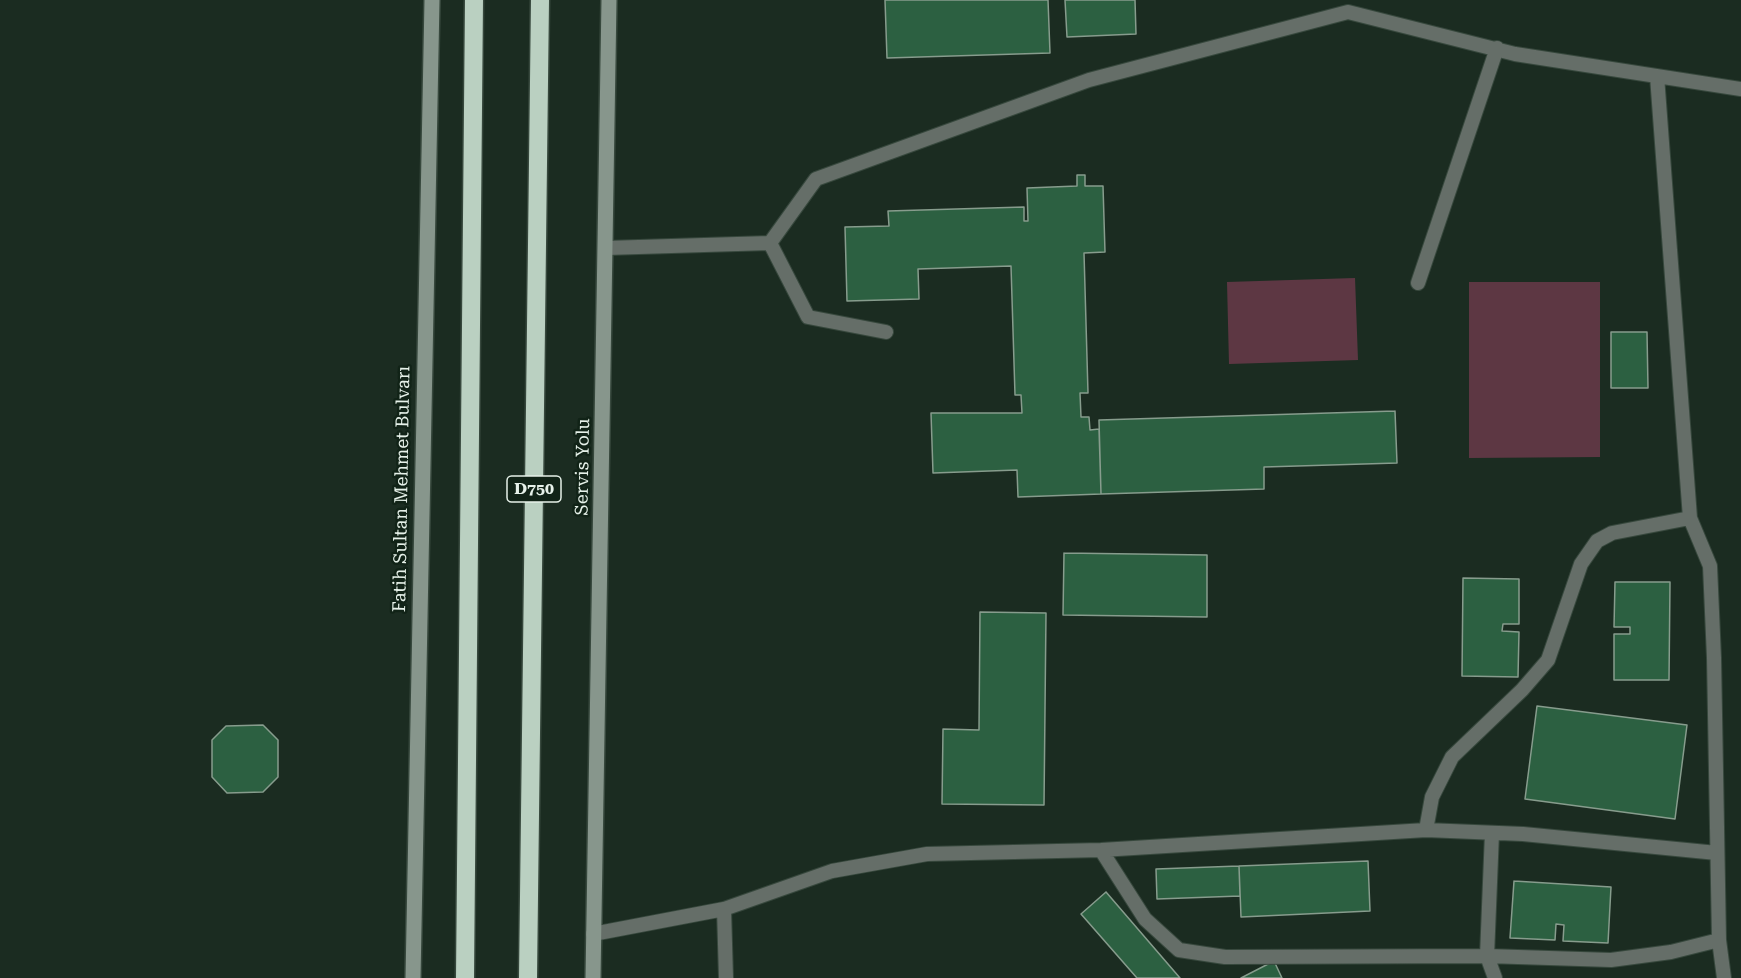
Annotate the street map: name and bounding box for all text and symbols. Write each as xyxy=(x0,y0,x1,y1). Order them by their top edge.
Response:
street label: Fatih Sultan Mehmet Bulvarı xyxy=(389,366,415,612)
street label: Servis Yolu xyxy=(571,418,595,516)
road number: D750 xyxy=(507,476,561,502)

